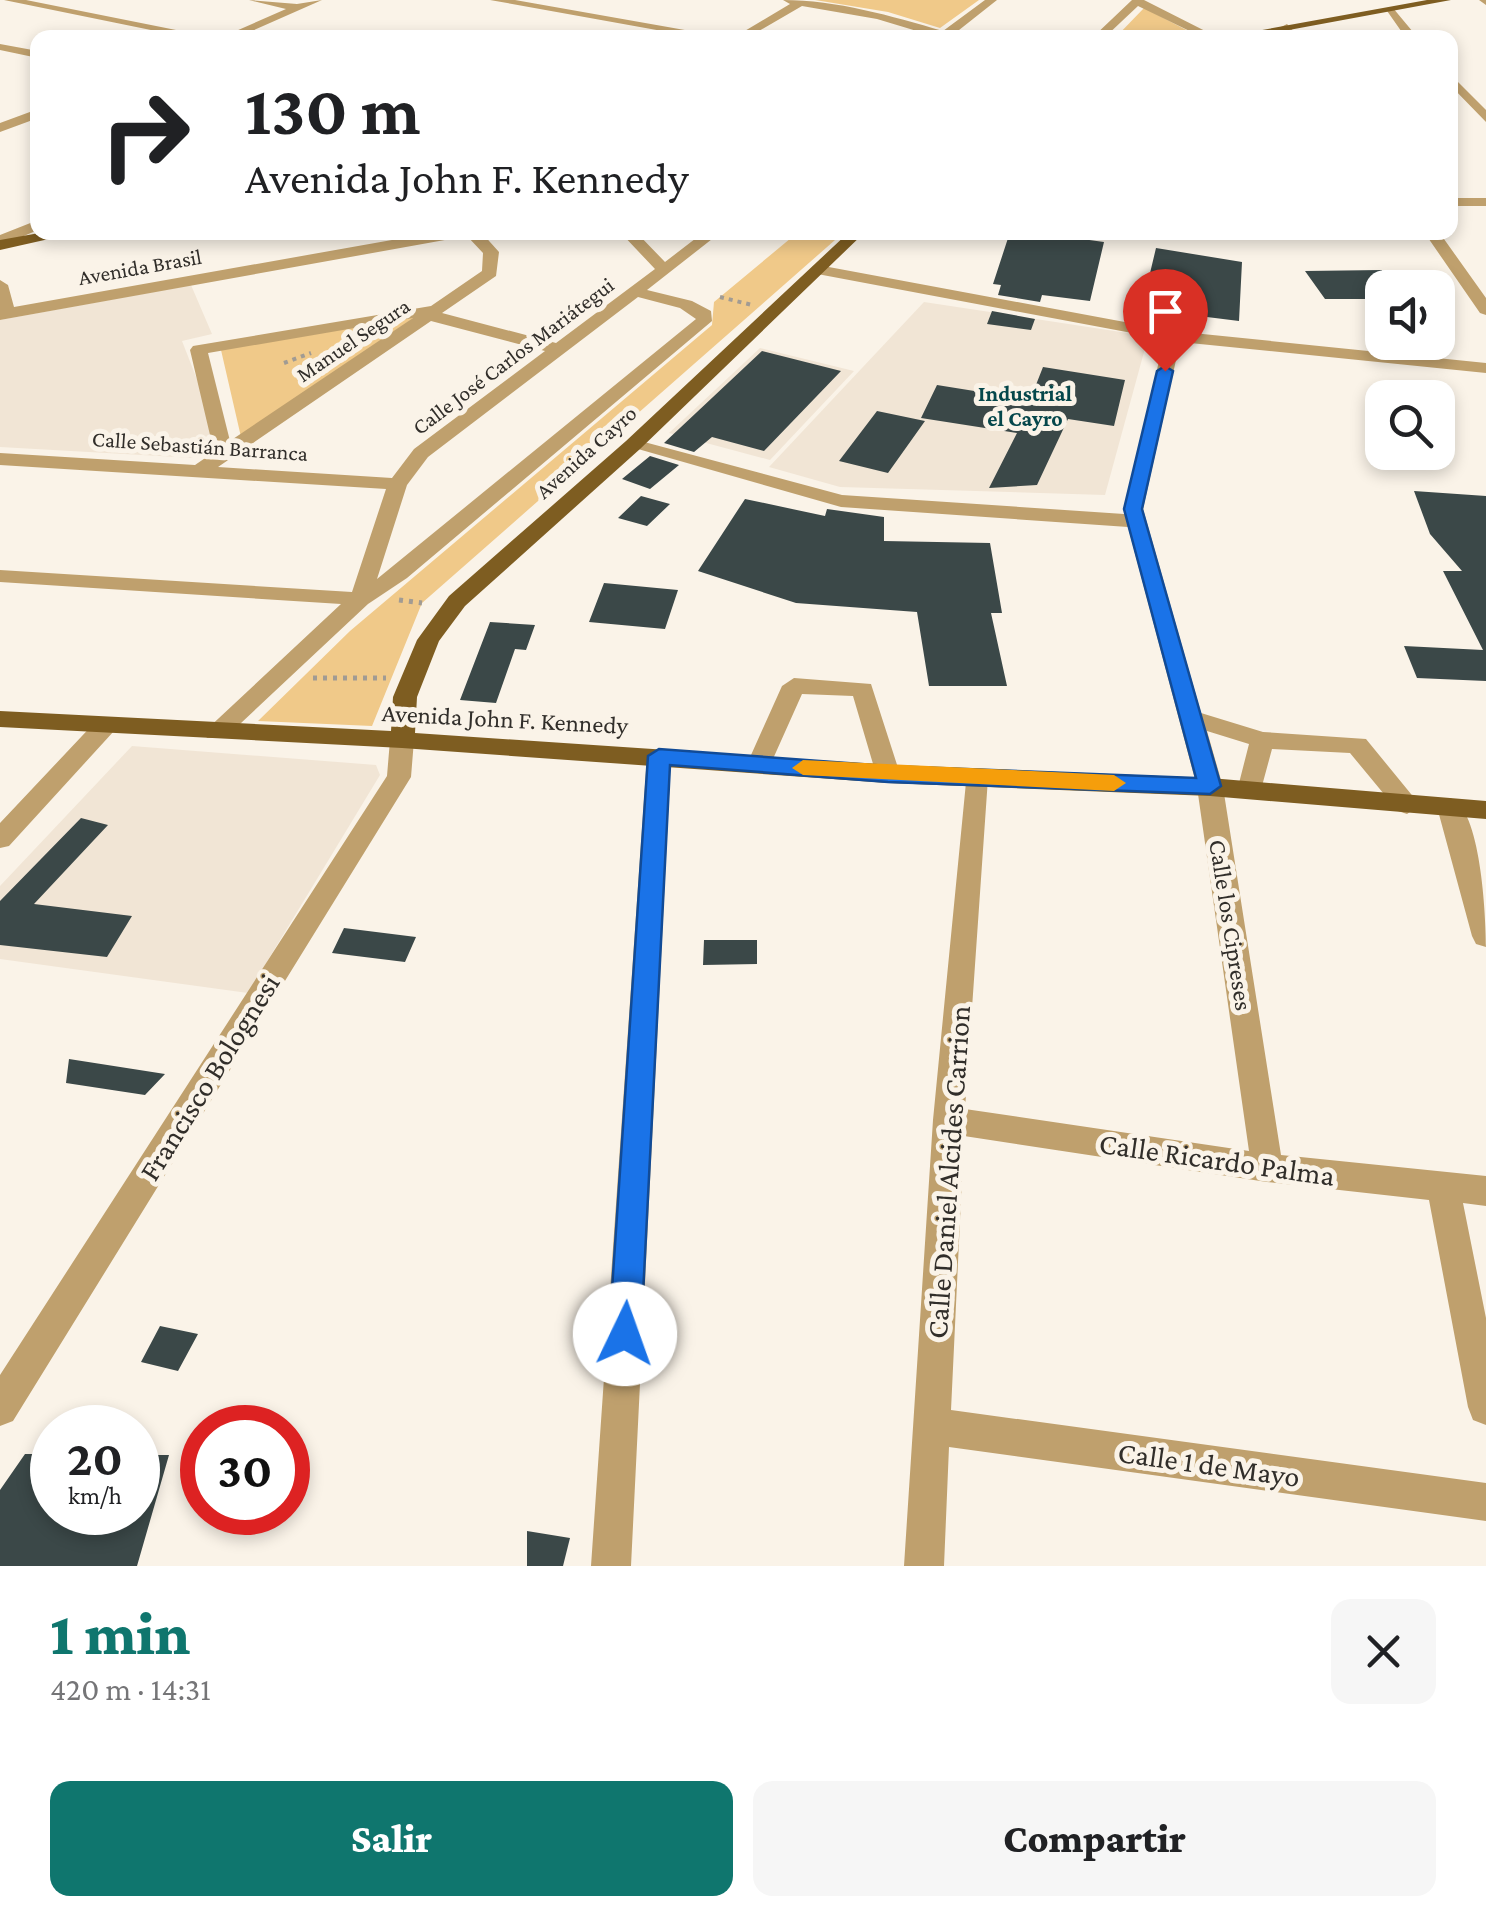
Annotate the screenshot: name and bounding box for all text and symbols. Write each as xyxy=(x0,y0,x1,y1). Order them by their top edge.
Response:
icon: right xyxy=(80,70,210,200)
text: 130 m xyxy=(245,71,421,149)
text: Avenida John F. Kennedy xyxy=(245,153,689,203)
street label: Avenida Brasil xyxy=(76,244,204,290)
pin xyxy=(1123,269,1208,372)
map controls xyxy=(1365,270,1455,470)
button: sound xyxy=(1365,270,1455,360)
street label: Calle José Carlos Mariátegui xyxy=(407,272,619,440)
icon: arrive xyxy=(1138,284,1193,339)
street label: Manuel Segura xyxy=(292,293,414,387)
button: search xyxy=(1365,380,1455,470)
district label: Industrial el Cayro xyxy=(978,381,1072,431)
street label: Avenida Cayro xyxy=(531,400,641,504)
street label: Calle Sebastián Barranca xyxy=(91,426,309,466)
street label: Avenida John F. Kennedy xyxy=(381,699,629,740)
street label: Calle los Cipreses xyxy=(1203,838,1258,1013)
street label: Francisco Bolognesi xyxy=(132,968,287,1187)
street label: Calle Daniel Alcides Carrion xyxy=(920,1004,976,1340)
street label: Calle Ricardo Palma xyxy=(1097,1126,1337,1192)
position arrow xyxy=(573,1282,677,1386)
speed limit sign: 30 xyxy=(180,1405,310,1535)
text: 20 xyxy=(67,1430,123,1486)
street label: Calle 1 de Mayo xyxy=(1116,1435,1302,1494)
text: km/h xyxy=(68,1482,122,1509)
button: close xyxy=(1331,1599,1436,1704)
text: 1 min xyxy=(50,1600,190,1667)
text: 420 m · 14:31 xyxy=(50,1671,211,1707)
button: Salir xyxy=(50,1781,733,1896)
button: Compartir xyxy=(753,1781,1436,1896)

